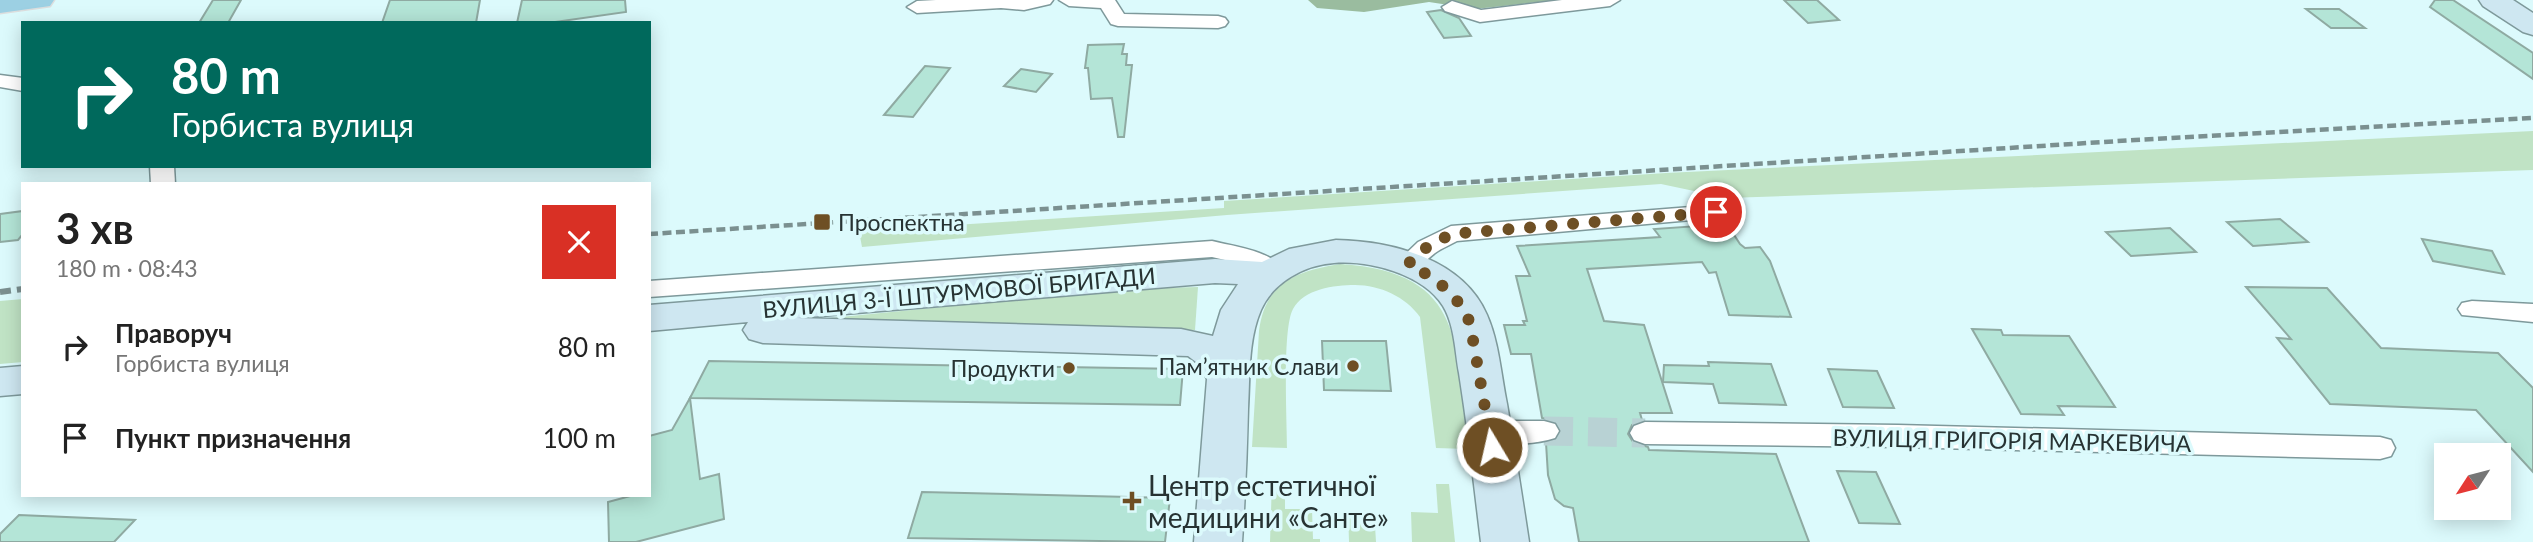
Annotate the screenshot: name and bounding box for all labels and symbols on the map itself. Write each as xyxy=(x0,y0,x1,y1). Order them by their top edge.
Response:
pin xyxy=(1686,182,1746,242)
place label: Проспектна xyxy=(838,208,965,236)
marker: Проспектна xyxy=(812,212,832,232)
street label: ВУЛИЦЯ 3-Ї ШТУРМОВОЇ БРИГАДИ xyxy=(761,261,1157,323)
place label: Пам’ятник Слави xyxy=(1159,352,1339,380)
place label: Продукти xyxy=(950,354,1055,382)
marker: Пам’ятник Слави xyxy=(1345,358,1361,374)
marker: Продукти xyxy=(1061,360,1077,376)
position arrow xyxy=(1455,410,1529,484)
street label: ВУЛИЦЯ ГРИГОРІЯ МАРКЕВИЧА xyxy=(1832,423,2192,457)
north arrow xyxy=(2434,443,2511,520)
place label: Центр естетичної медицини «Санте» xyxy=(1148,468,1389,534)
marker: Центр естетичної медицини «Санте» xyxy=(1122,491,1142,511)

